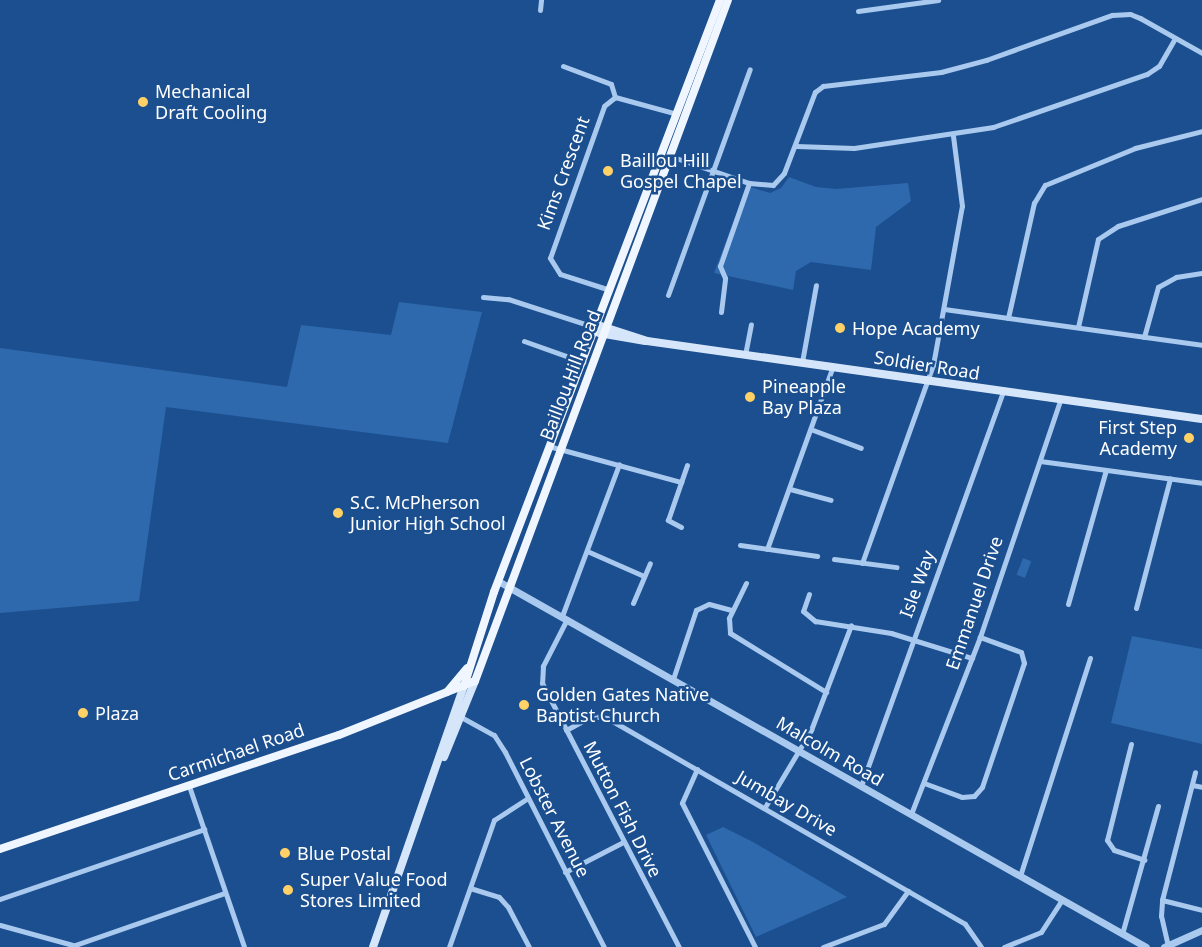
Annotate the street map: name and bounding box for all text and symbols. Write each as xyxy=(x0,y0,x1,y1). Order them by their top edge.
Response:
place label: Mechanical Draft Cooling xyxy=(155,81,267,124)
marker: Mechanical Draft Cooling xyxy=(136,95,150,109)
street label: Kims Crescent xyxy=(532,113,594,233)
place label: Baillou Hill Gospel Chapel xyxy=(620,150,742,192)
marker: Baillou Hill Gospel Chapel xyxy=(601,164,615,178)
street label: Baillou Hill Road xyxy=(535,307,605,443)
place label: Hope Academy xyxy=(852,317,980,339)
marker: Hope Academy xyxy=(833,321,847,335)
street label: Soldier Road xyxy=(873,346,981,384)
place label: Pineapple Bay Plaza xyxy=(762,376,846,418)
marker: Pineapple Bay Plaza xyxy=(743,390,757,404)
place label: First Step Academy xyxy=(1098,417,1177,460)
marker: First Step Academy xyxy=(1182,431,1196,445)
place label: S.C. McPherson Junior High School xyxy=(350,492,506,534)
marker: S.C. McPherson Junior High School xyxy=(331,506,345,520)
street label: Emmanuel Drive xyxy=(941,533,1007,673)
street label: Isle Way xyxy=(895,547,939,621)
place label: Golden Gates Native Baptist Church xyxy=(536,684,709,726)
marker: Golden Gates Native Baptist Church xyxy=(517,698,531,712)
place label: Plaza xyxy=(95,702,139,724)
marker: Plaza xyxy=(76,706,90,720)
street label: Malcolm Road xyxy=(773,712,887,790)
street label: Carmichael Road xyxy=(165,719,307,785)
street label: Mutton Fish Drive xyxy=(579,737,667,881)
street label: Lobster Avenue xyxy=(515,753,595,881)
street label: Jumbay Drive xyxy=(733,766,841,840)
place label: Blue Postal xyxy=(297,842,391,864)
marker: Blue Postal xyxy=(278,846,292,860)
place label: Super Value Food Stores Limited xyxy=(300,869,448,912)
marker: Super Value Food Stores Limited xyxy=(281,883,295,897)

